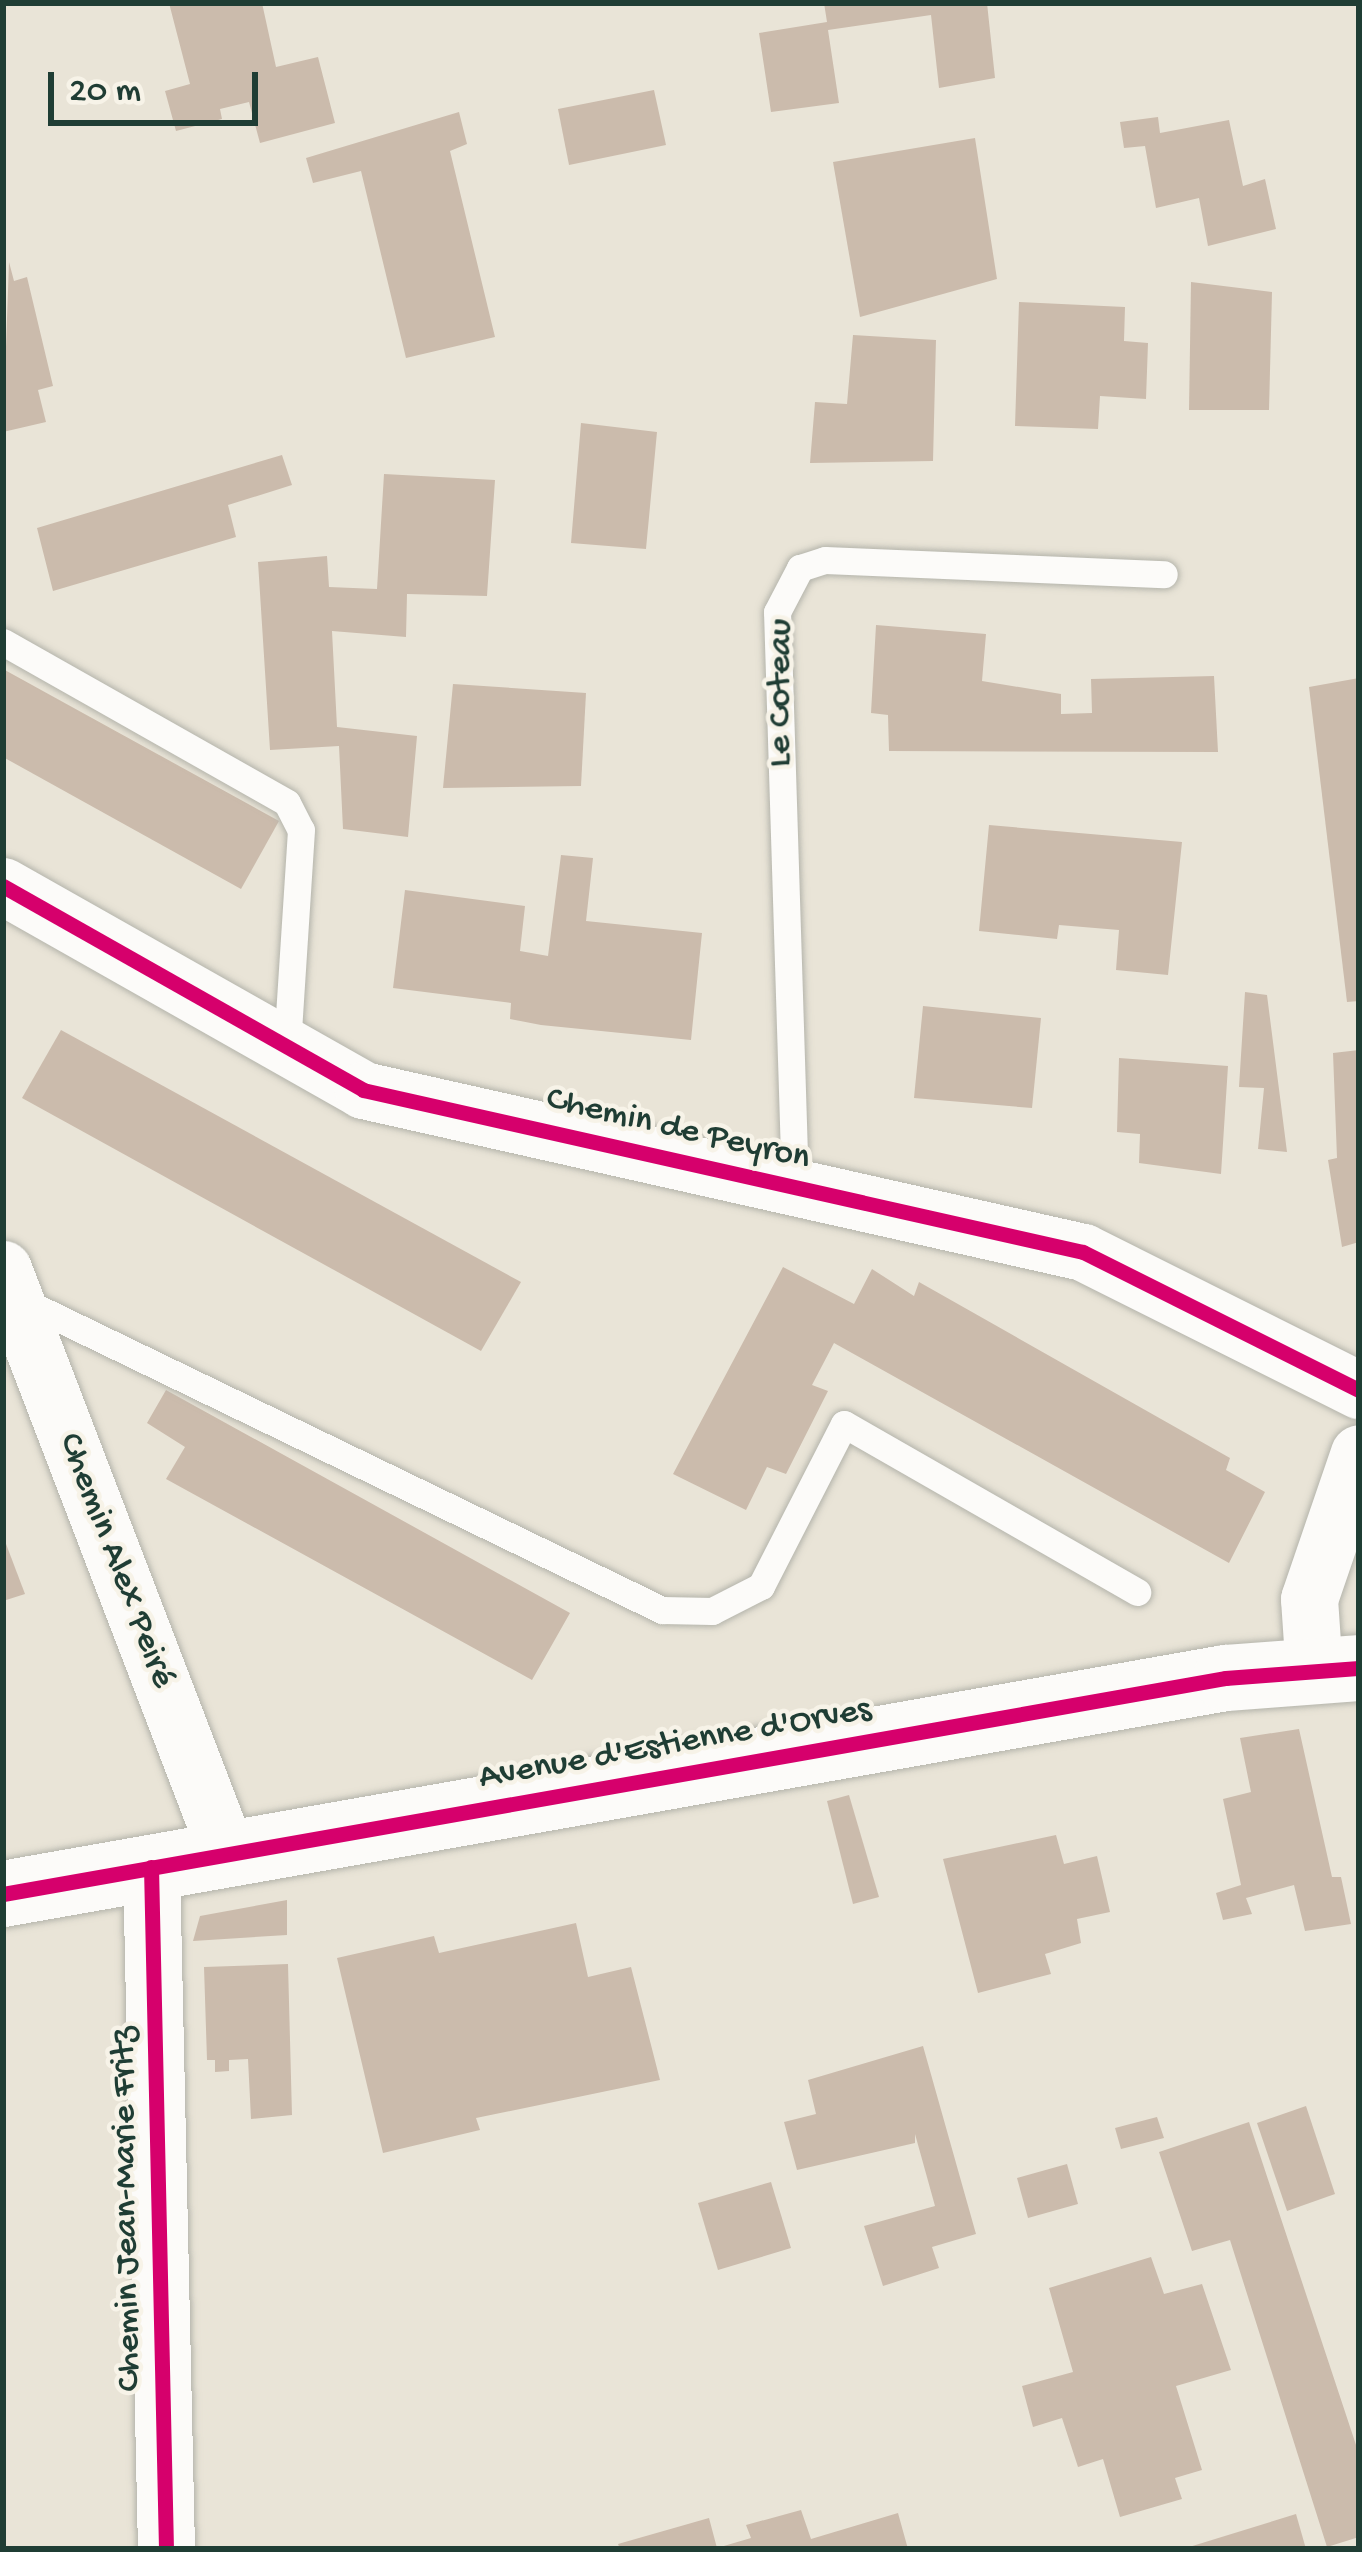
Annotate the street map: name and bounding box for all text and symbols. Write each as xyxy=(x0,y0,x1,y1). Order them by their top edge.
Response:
scale bar xyxy=(54,48,264,122)
text: 20 m xyxy=(69,71,141,114)
street label: Le Coteau xyxy=(760,619,804,767)
street label: Chemin de Peyron xyxy=(542,1079,814,1181)
street label: Chemin Alex Peiré xyxy=(47,1428,183,1694)
street label: Avenue d'Estienne d'Orves xyxy=(476,1689,874,1801)
street label: Chemin Jean-Marie Fritz xyxy=(103,2026,153,2392)

